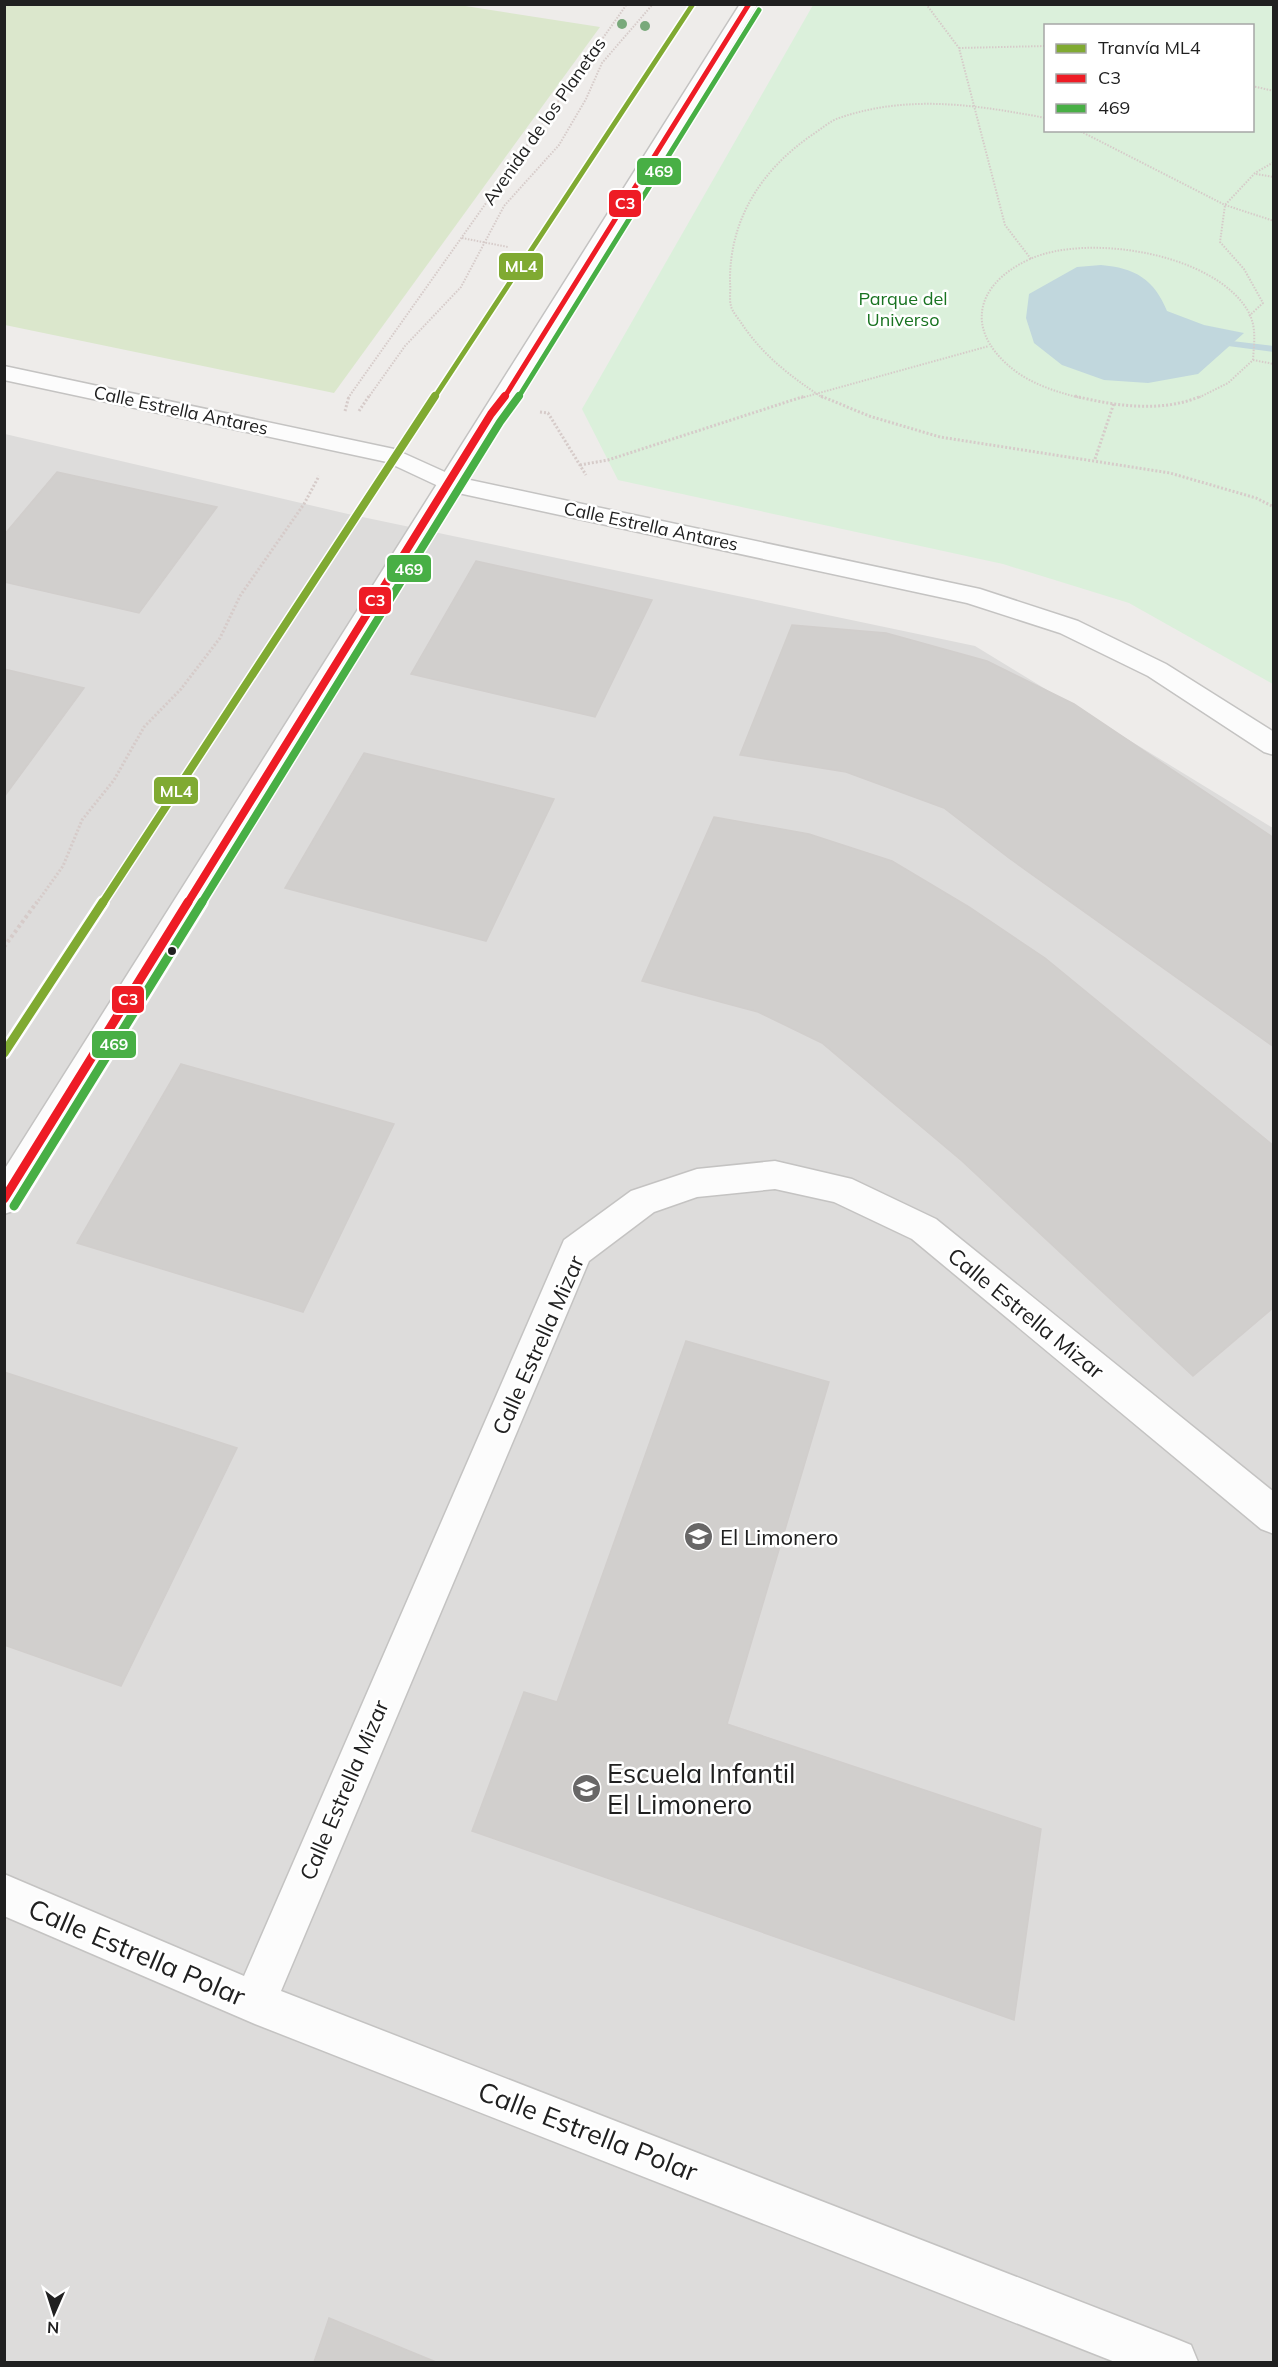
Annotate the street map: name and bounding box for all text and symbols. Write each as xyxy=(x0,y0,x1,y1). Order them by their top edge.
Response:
legend xyxy=(1044,24,1254,132)
street label: Avenida de los Planetas xyxy=(477,33,611,209)
text: Tranvía ML4 xyxy=(1098,36,1201,59)
text: C3 xyxy=(1098,66,1121,89)
text: 469 xyxy=(1098,96,1130,119)
line badge: 469 xyxy=(636,157,682,186)
text: 469 xyxy=(645,161,673,181)
line badge: C3 xyxy=(608,189,642,218)
text: C3 xyxy=(615,193,635,213)
line badge: ML4 xyxy=(498,252,544,281)
text: ML4 xyxy=(505,256,538,276)
park label: Parque del Universo xyxy=(858,287,948,331)
street label: Calle Estrella Antares xyxy=(92,380,270,440)
street label: Calle Estrella Antares xyxy=(562,496,740,556)
line badge: 469 xyxy=(386,554,432,583)
text: 469 xyxy=(395,559,423,579)
line badge: C3 xyxy=(358,586,392,615)
text: C3 xyxy=(365,590,385,610)
line badge: ML4 xyxy=(153,776,199,805)
text: ML4 xyxy=(160,781,193,801)
unlabelled marker xyxy=(166,945,178,957)
line badge: C3 xyxy=(111,985,145,1014)
text: C3 xyxy=(118,989,138,1009)
line badge: 469 xyxy=(91,1030,137,1059)
text: 469 xyxy=(100,1034,128,1054)
street label: Calle Estrella Mizar xyxy=(942,1241,1110,1385)
street label: Calle Estrella Mizar xyxy=(486,1251,590,1439)
school or university icon: El Limonero xyxy=(683,1521,715,1553)
place label: El Limonero xyxy=(720,1523,838,1551)
street label: Calle Estrella Mizar xyxy=(293,1696,395,1884)
place label: Escuela Infantil El Limonero xyxy=(607,1756,796,1821)
school or university icon: Escuela Infantil El Limonero xyxy=(570,1773,602,1805)
street label: Calle Estrella Polar xyxy=(23,1891,251,2013)
street label: Calle Estrella Polar xyxy=(473,2073,703,2189)
north arrow xyxy=(24,2283,84,2343)
text: N xyxy=(47,2318,60,2338)

